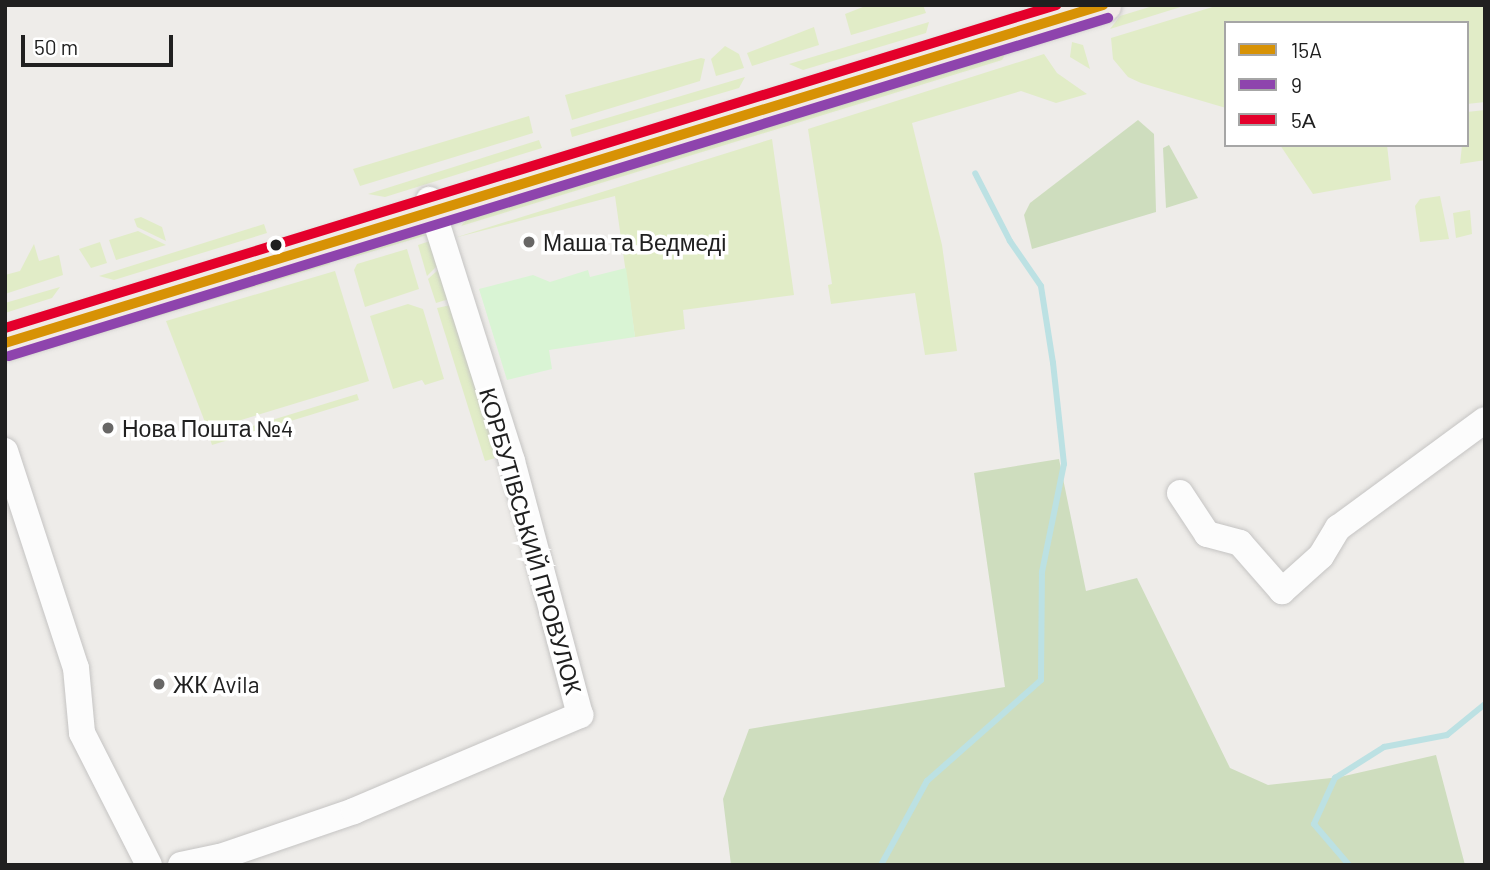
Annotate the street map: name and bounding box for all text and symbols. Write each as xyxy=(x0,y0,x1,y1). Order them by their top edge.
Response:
scale bar xyxy=(24,21,177,65)
legend xyxy=(1224,21,1469,147)
text: 50 m xyxy=(34,34,78,59)
text: 15A xyxy=(1291,37,1322,62)
text: 9 xyxy=(1291,72,1302,97)
text: 5А xyxy=(1291,107,1316,132)
place label: Маша та Ведмеді xyxy=(543,228,726,256)
marker: Маша та Ведмеді xyxy=(521,234,537,250)
unlabelled marker xyxy=(269,238,283,252)
street label: КОРБУТІВСЬКИЙ ПРОВУЛОК xyxy=(474,385,588,697)
place label: Нова Пошта №4 xyxy=(122,414,294,442)
marker: Нова Пошта №4 xyxy=(100,420,116,436)
place label: ЖК Avila xyxy=(173,670,259,698)
marker: ЖК Avila xyxy=(151,676,167,692)

